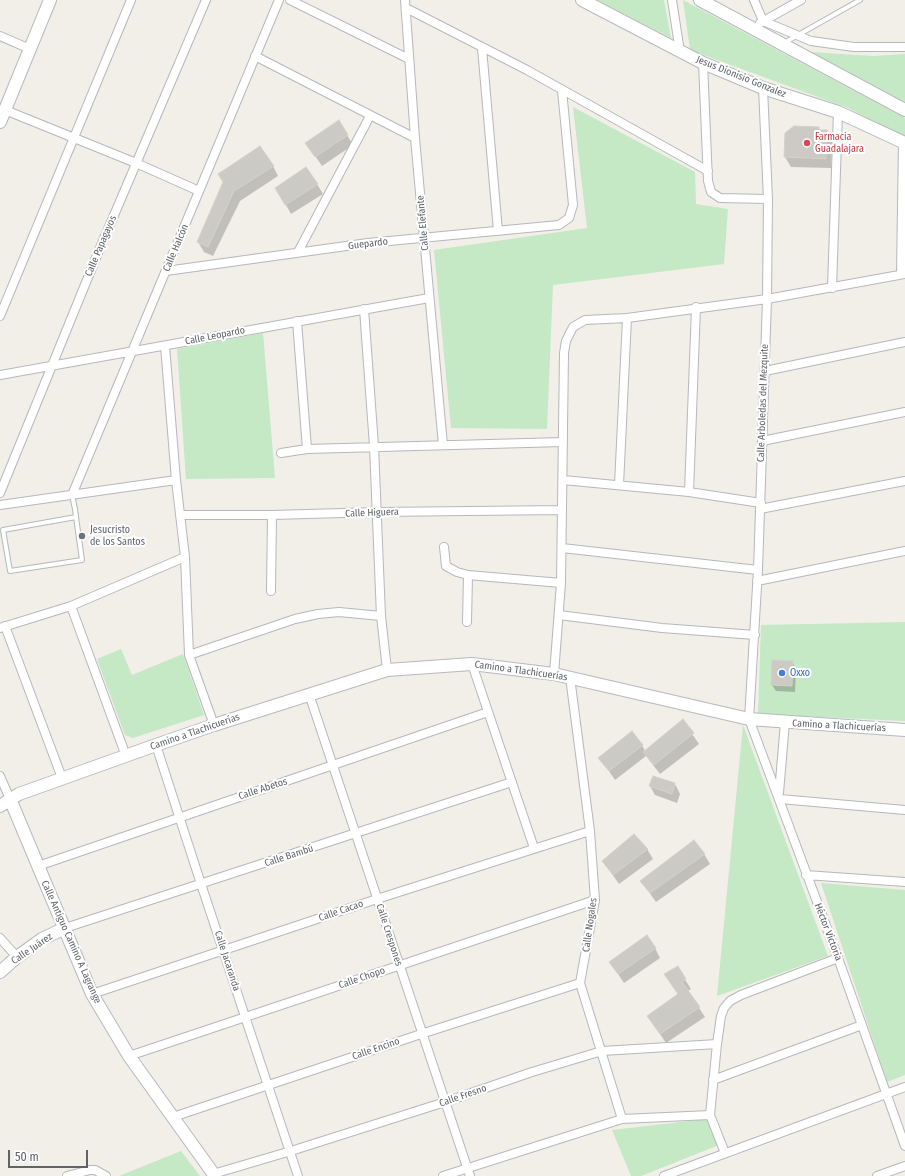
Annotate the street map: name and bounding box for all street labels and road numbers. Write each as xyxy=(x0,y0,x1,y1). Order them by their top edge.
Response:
street label: Jesus Dionisio Gonzalez xyxy=(694,53,788,101)
street label: Calle Elefante xyxy=(415,195,431,251)
street label: Calle Papagayos xyxy=(83,214,119,278)
street label: Calle Halcón xyxy=(161,222,191,274)
street label: Guepardo xyxy=(347,236,389,252)
street label: Calle Leopardo xyxy=(184,324,246,348)
street label: Calle Arboledas del Mezquite xyxy=(755,344,771,462)
street label: Calle Higuera xyxy=(345,506,399,520)
street label: Camino a Tlachicuerías xyxy=(474,659,568,683)
street label: Camino a Tlachicuerías xyxy=(149,711,241,753)
street label: Camino a Tlachicuerías xyxy=(792,718,886,734)
street label: Calle Abetos xyxy=(237,775,289,803)
street label: Calle Bambú xyxy=(263,842,315,870)
street label: Calle Antiguo Camino A Lagrange xyxy=(38,879,104,1005)
street label: Calle Nogales xyxy=(580,897,600,953)
street label: Calle Cacao xyxy=(317,898,365,924)
street label: Calle Crespones xyxy=(373,902,405,968)
street label: Héctor Victoria xyxy=(812,902,844,962)
street label: Calle Jacaranda xyxy=(212,929,242,993)
street label: Calle Juárez xyxy=(9,931,55,967)
street label: Calle Chopo xyxy=(337,964,387,992)
street label: Calle Encino xyxy=(351,1035,401,1063)
street label: Calle Fresno xyxy=(438,1082,488,1110)

